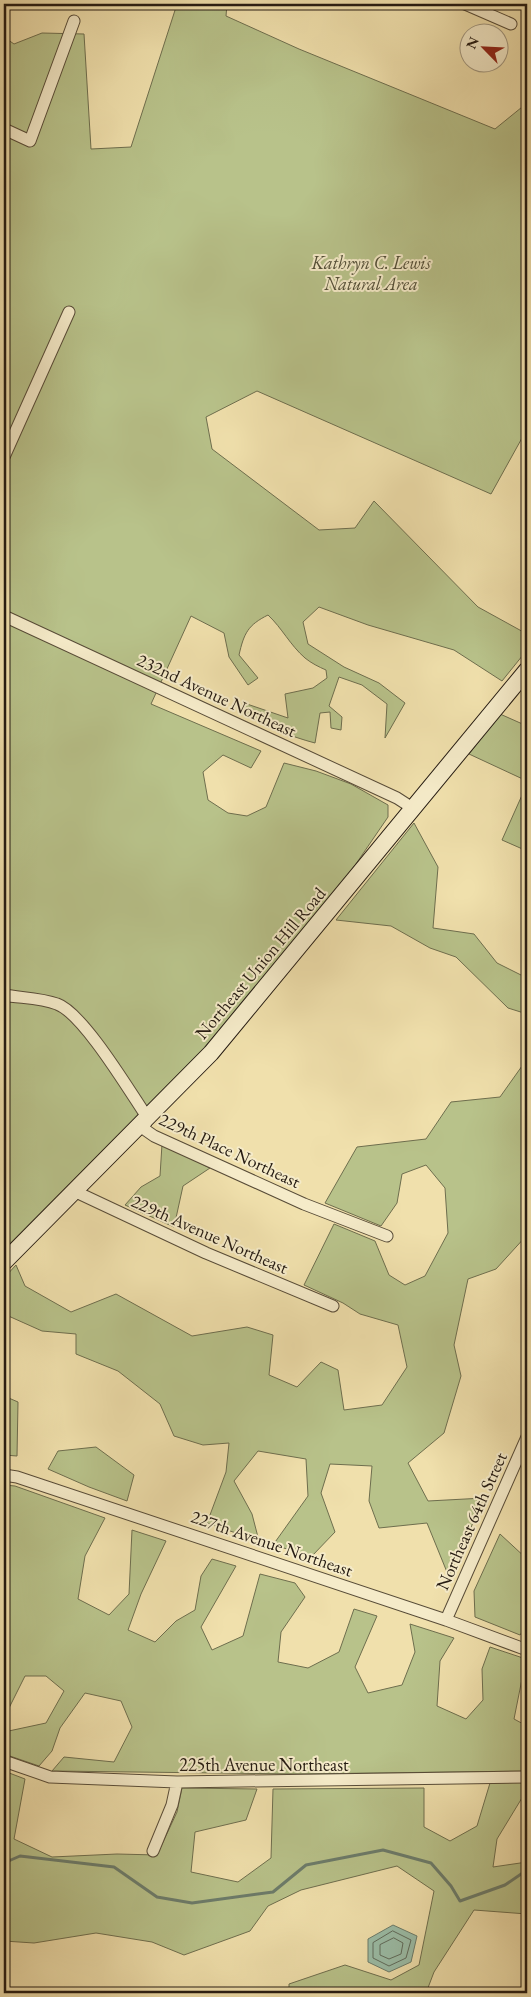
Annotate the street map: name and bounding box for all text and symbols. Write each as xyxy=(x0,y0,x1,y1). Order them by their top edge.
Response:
north arrow xyxy=(458,22,508,72)
text: N xyxy=(462,33,483,52)
park label: Kathryn C. Lewis Natural Area xyxy=(310,251,432,295)
street label: 232nd Avenue Northeast xyxy=(134,648,301,742)
street label: Northeast Union Hill Road xyxy=(190,882,331,1044)
street label: 229th Place Northeast xyxy=(156,1107,305,1193)
street label: 229th Avenue Northeast xyxy=(128,1189,292,1279)
street label: Northeast 64th Street xyxy=(430,1448,512,1594)
street label: 227th Avenue Northeast xyxy=(188,1505,356,1582)
street label: 225th Avenue Northeast xyxy=(179,1753,349,1776)

